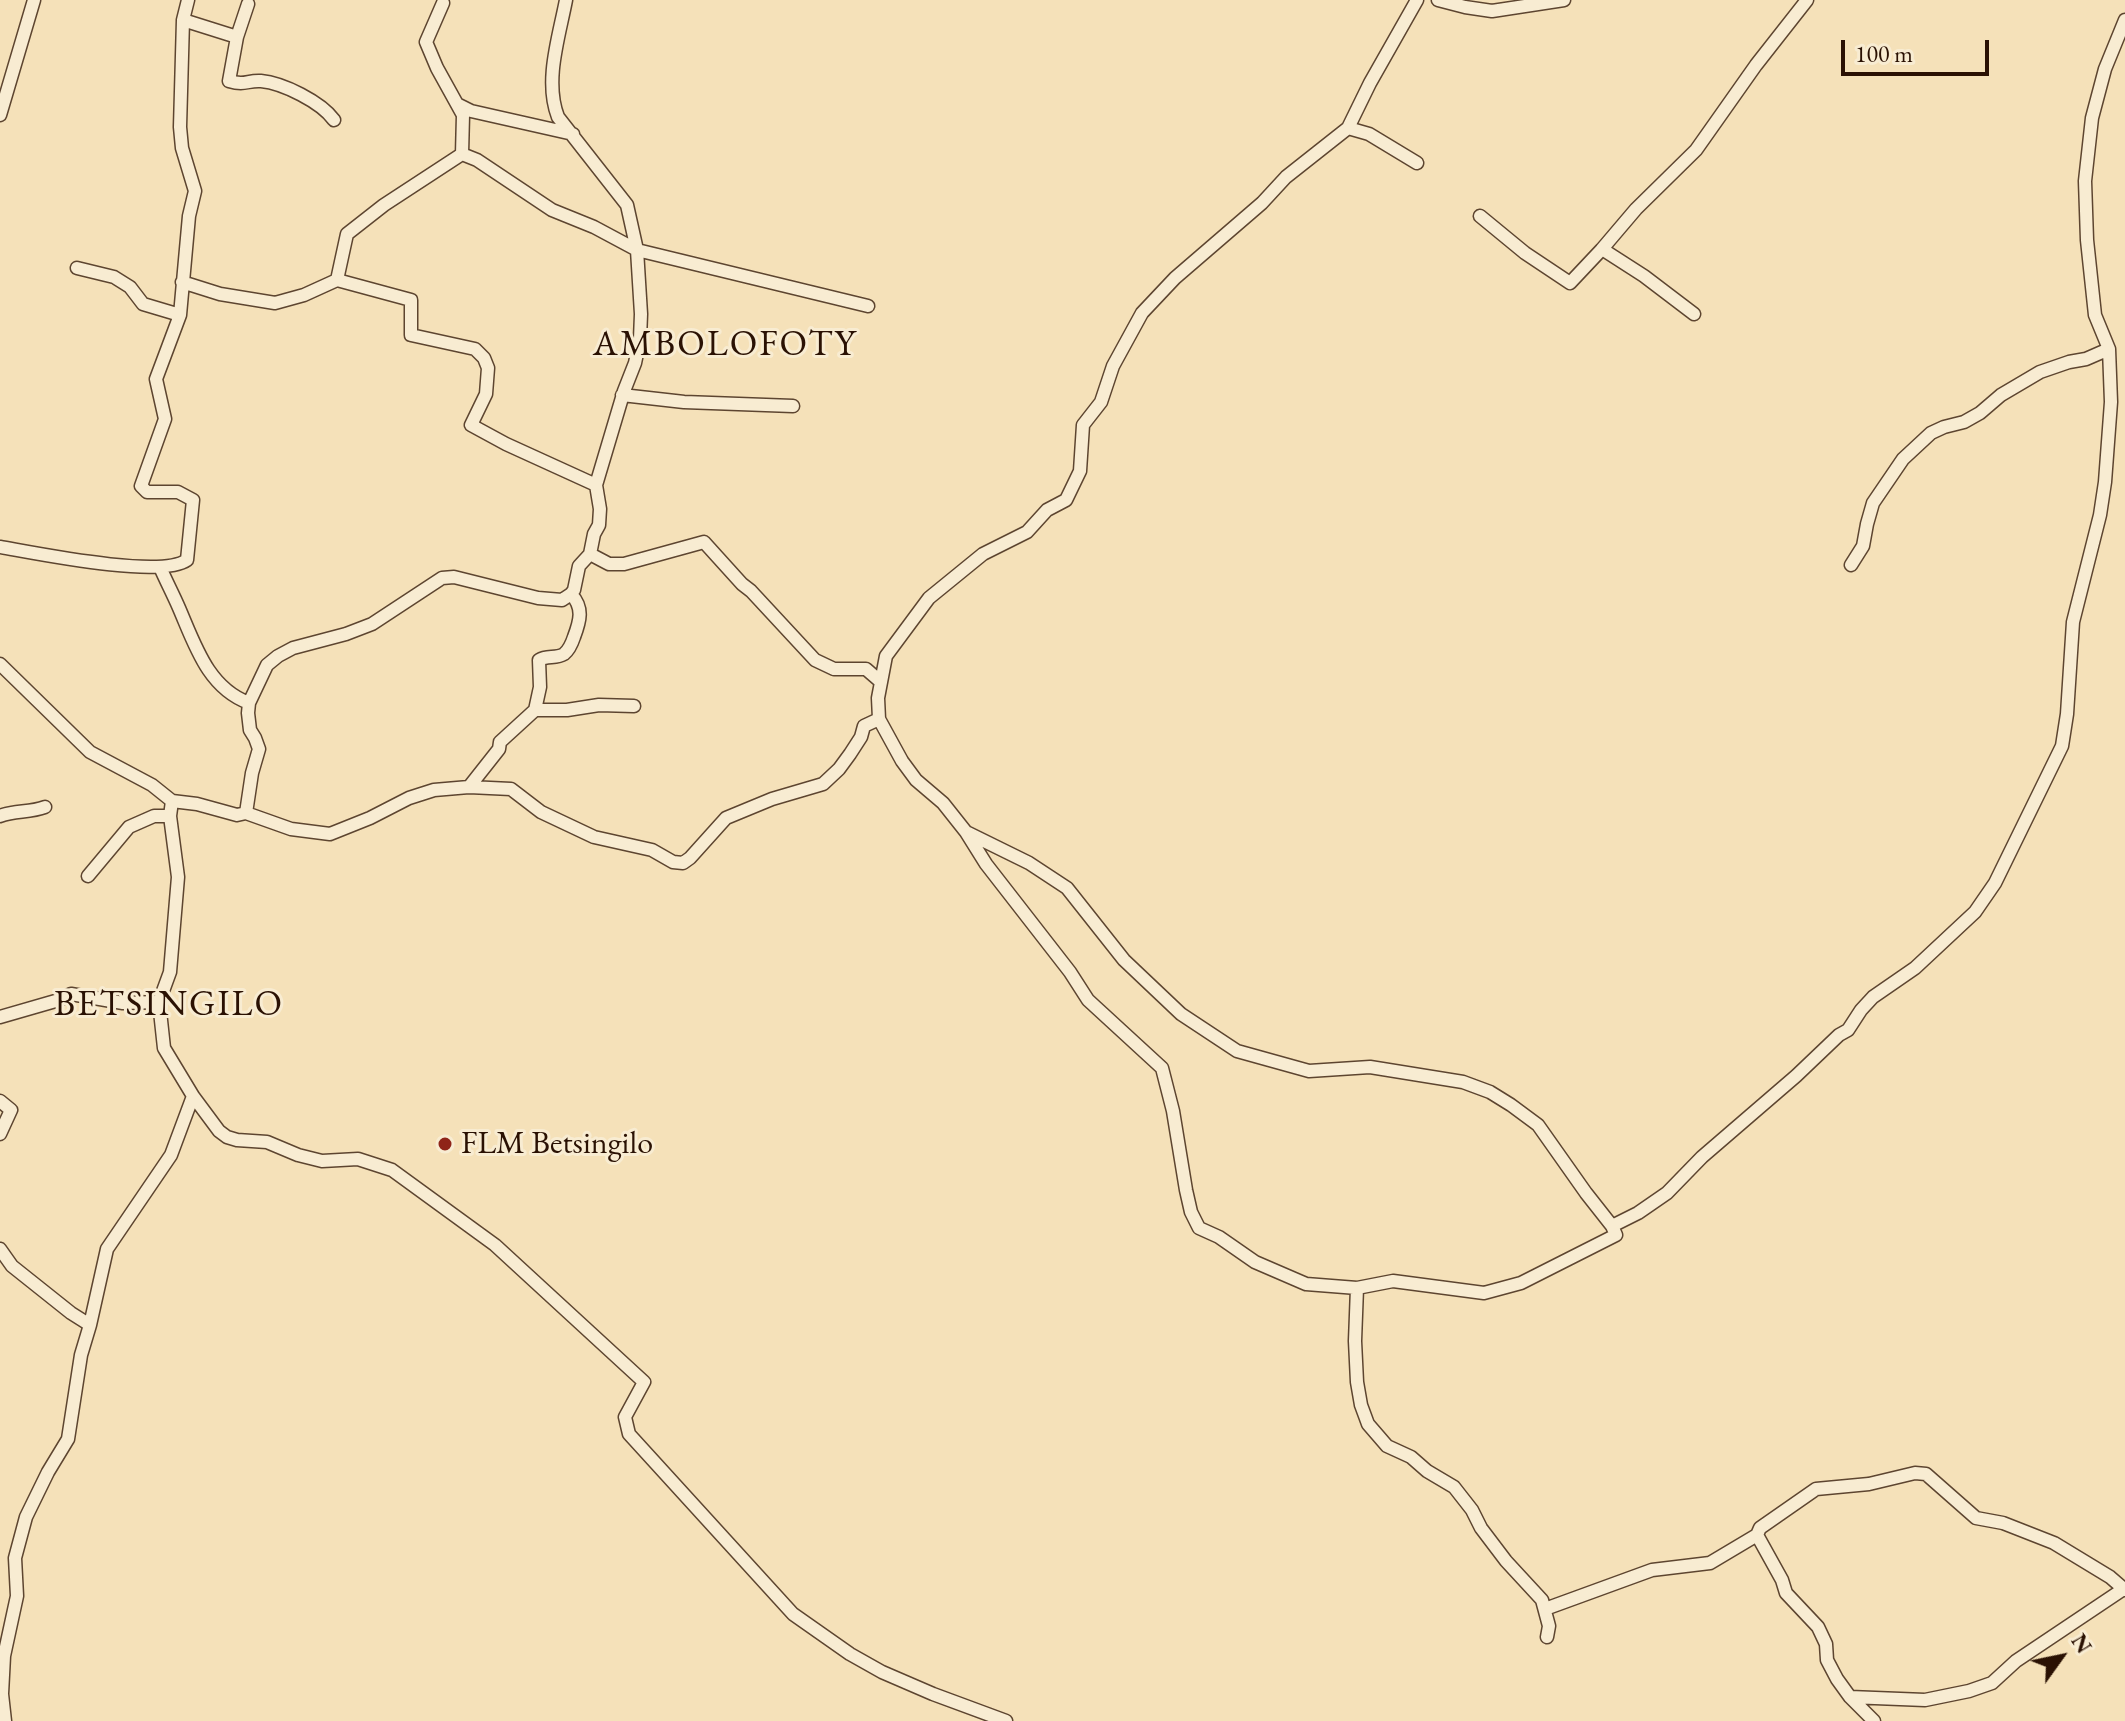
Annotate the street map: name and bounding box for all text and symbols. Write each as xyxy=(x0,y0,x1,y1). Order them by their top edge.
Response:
scale bar xyxy=(1845,24,1993,74)
text: 100 m xyxy=(1855,38,1913,69)
district label: AMBOLOFOTY xyxy=(593,323,857,367)
district label: BETSINGILO xyxy=(54,983,284,1027)
place label: FLM Betsingilo xyxy=(461,1125,653,1163)
marker: FLM Betsingilo xyxy=(436,1135,454,1153)
north arrow xyxy=(2021,1617,2101,1697)
text: N xyxy=(2065,1628,2099,1659)

